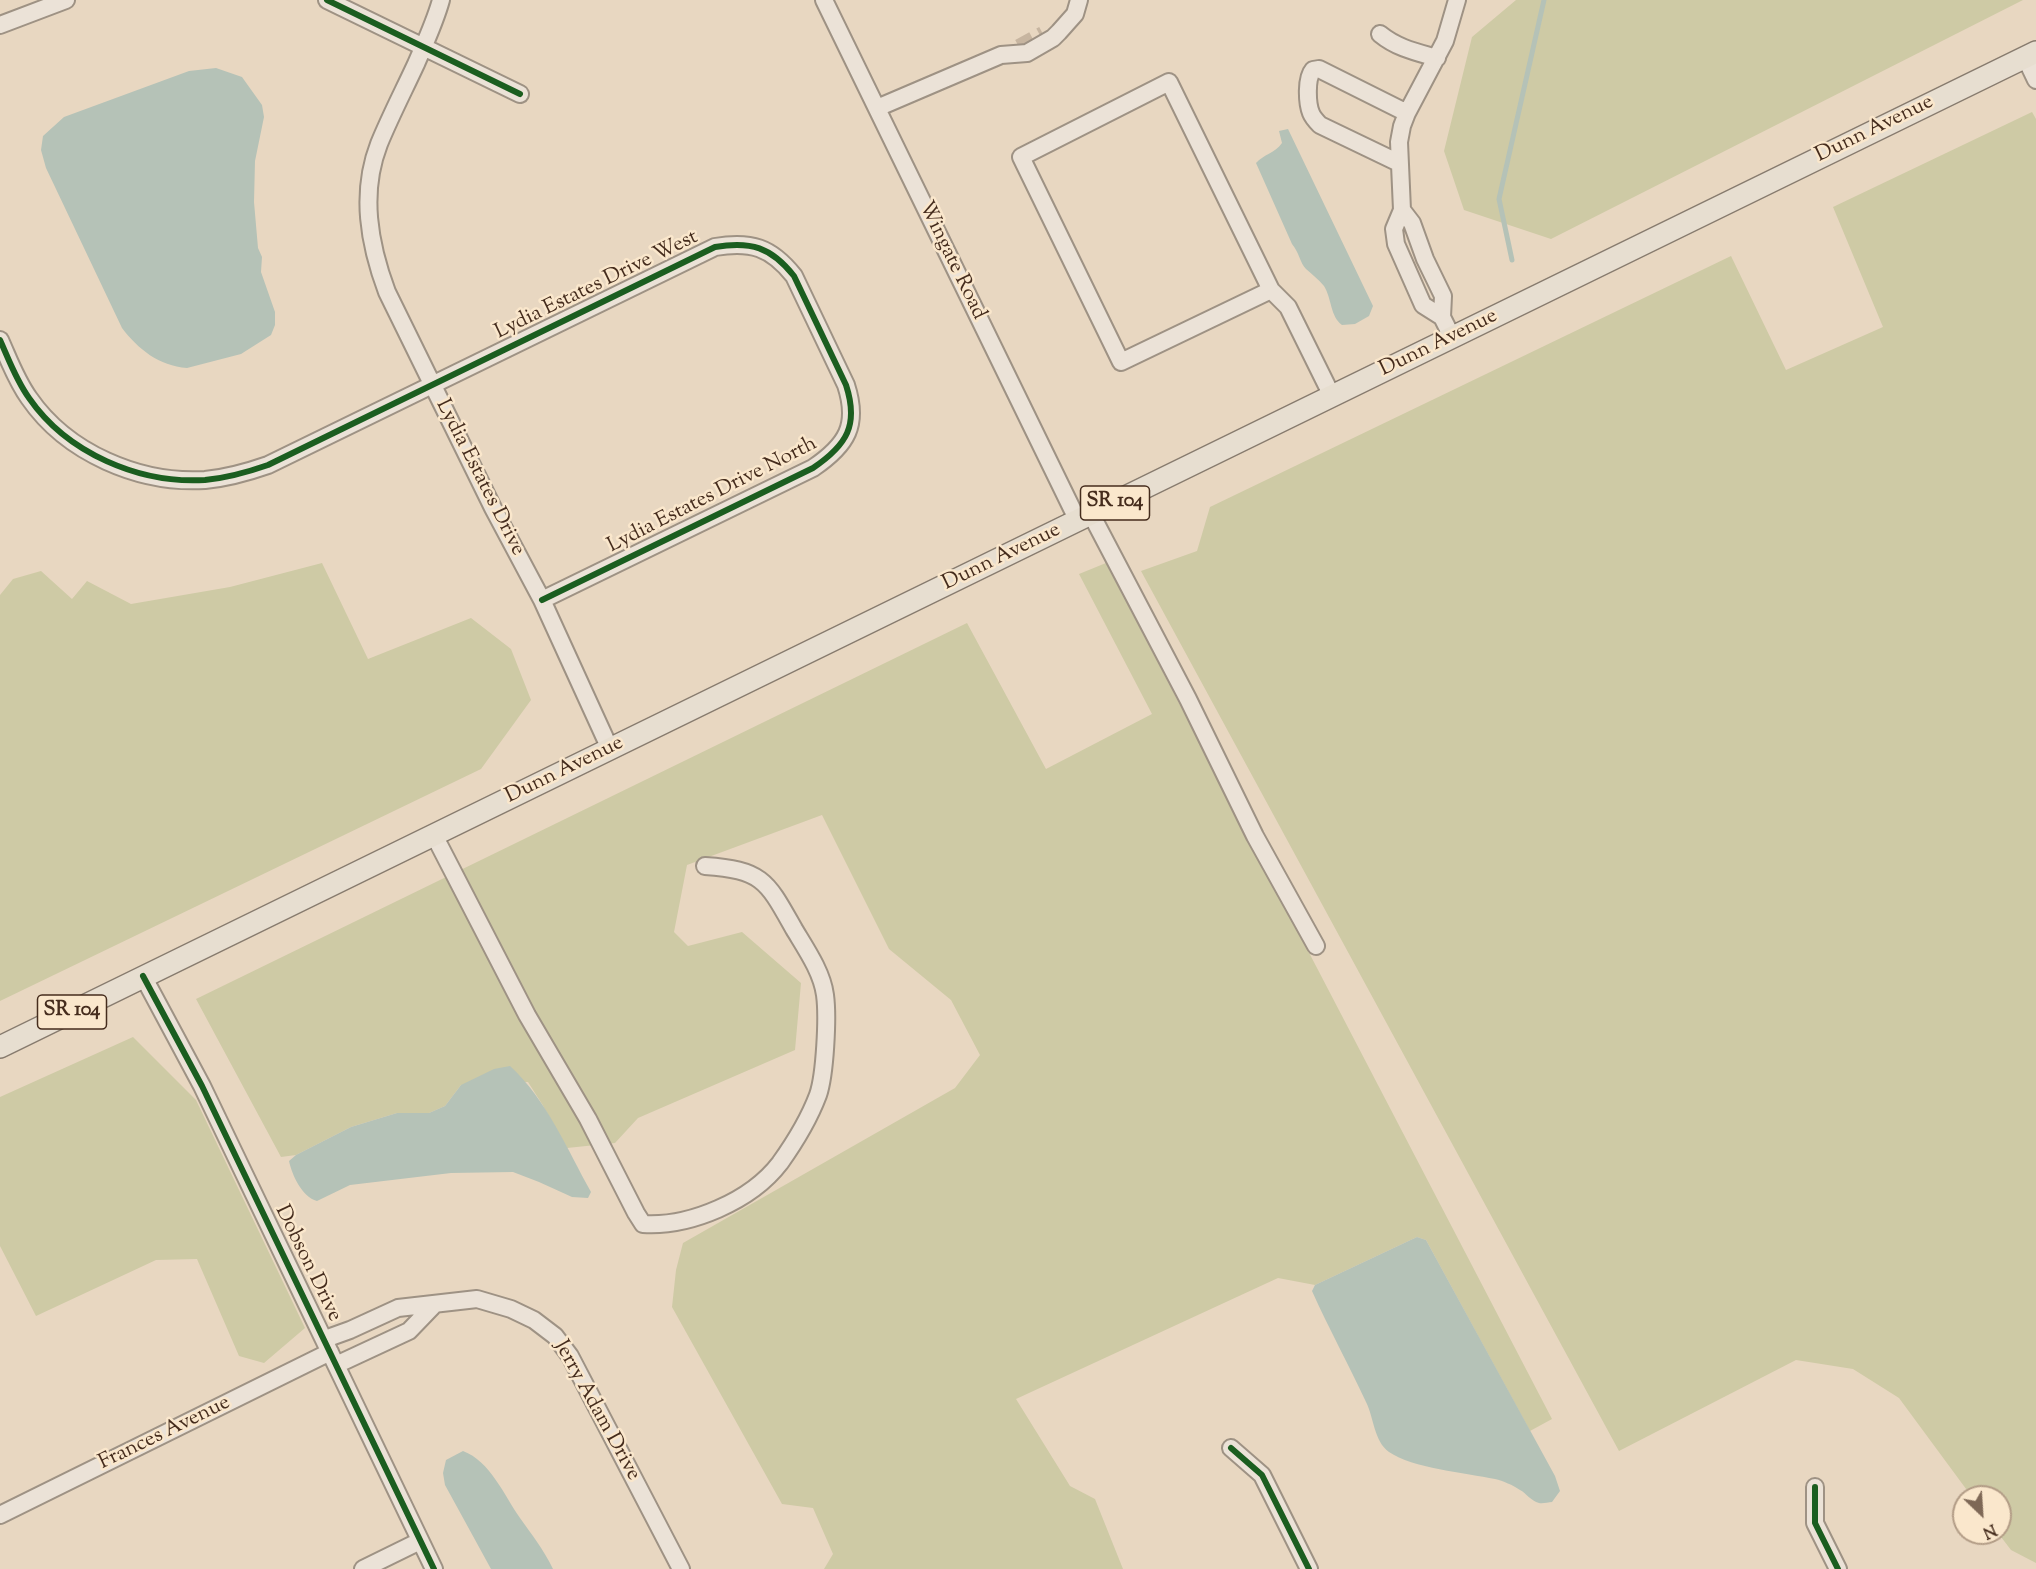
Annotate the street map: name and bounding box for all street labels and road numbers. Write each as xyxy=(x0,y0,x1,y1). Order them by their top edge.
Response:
street label: Dunn Avenue xyxy=(1812,91,1938,169)
street label: Wingate Road xyxy=(911,198,991,324)
street label: Lydia Estates Drive West xyxy=(491,226,703,346)
street label: Dunn Avenue xyxy=(1376,305,1502,383)
street label: Lydia Estates Drive xyxy=(429,396,529,560)
street label: Lydia Estates Drive North xyxy=(604,432,822,560)
road number: SR 104 xyxy=(1080,486,1150,520)
street label: Dunn Avenue xyxy=(939,519,1065,597)
street label: Dunn Avenue xyxy=(502,732,628,810)
road number: SR 104 xyxy=(38,995,106,1029)
street label: Dobson Drive xyxy=(268,1202,346,1326)
street label: Jerry Adam Drive xyxy=(547,1336,645,1486)
street label: Frances Avenue xyxy=(95,1391,235,1477)

